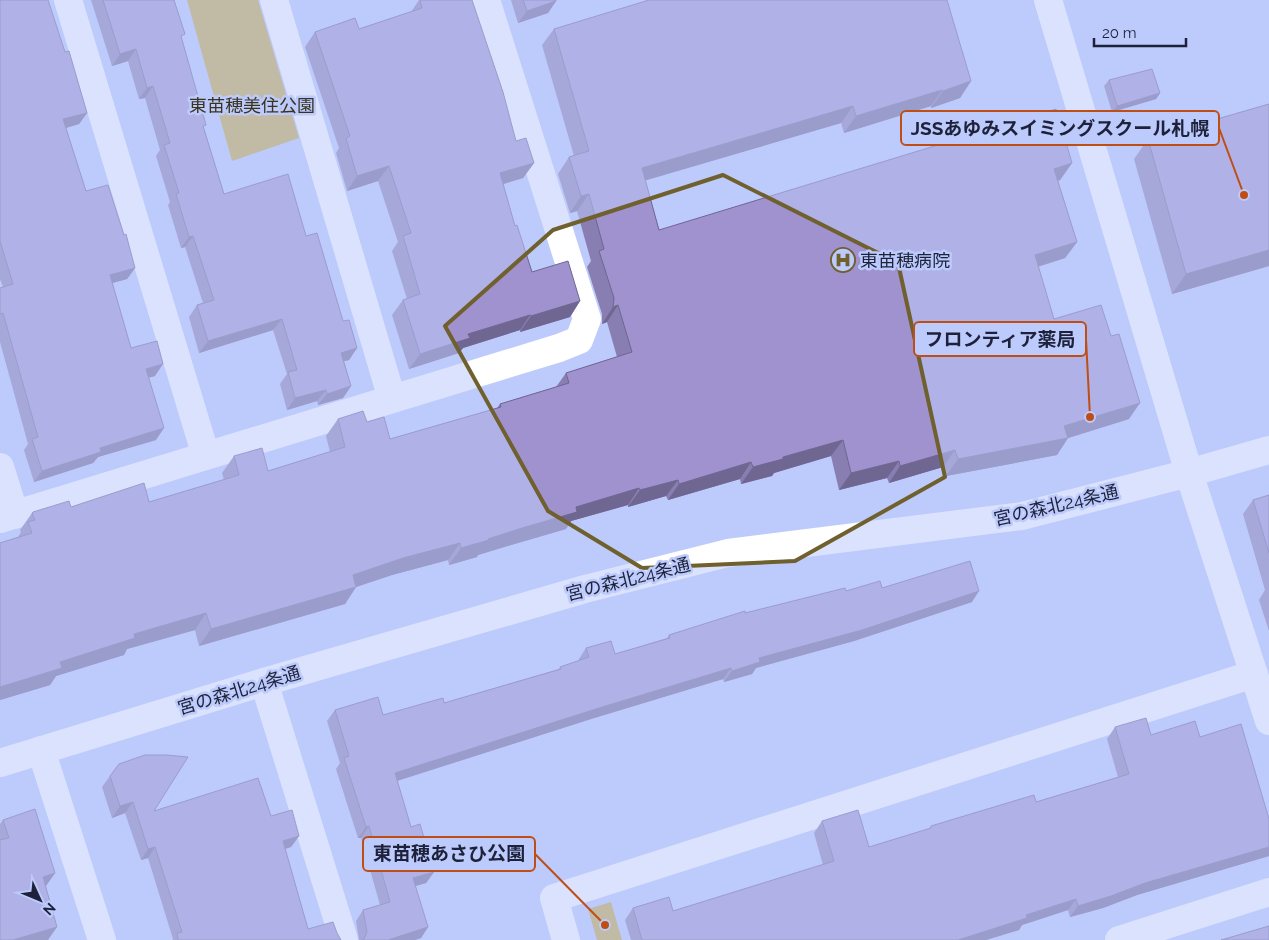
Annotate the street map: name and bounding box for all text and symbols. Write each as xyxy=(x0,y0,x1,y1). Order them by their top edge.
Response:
scale bar xyxy=(1094,15,1186,47)
text: 20 m xyxy=(1102,24,1137,42)
park label: 東苗穂美住公園 xyxy=(189,95,315,116)
callout: JSSあゆみスイミングスクール札幌 xyxy=(901,111,1219,145)
text: JSSあゆみスイミングスクール札幌 xyxy=(911,117,1209,139)
hospital icon: 東苗穂病院 xyxy=(830,247,856,273)
place label: 東苗穂病院 xyxy=(860,250,950,271)
callout: フロンティア薬局 xyxy=(914,322,1086,356)
text: フロンティア薬局 xyxy=(925,328,1075,350)
street label: 宮の森北24条通 xyxy=(992,480,1120,530)
street label: 宮の森北24条通 xyxy=(564,553,692,605)
street label: 宮の森北24条通 xyxy=(175,661,303,719)
callout: 東苗穂あさひ公園 xyxy=(363,837,535,871)
text: 東苗穂あさひ公園 xyxy=(373,842,525,864)
north arrow xyxy=(15,875,65,925)
text: N xyxy=(40,900,59,918)

